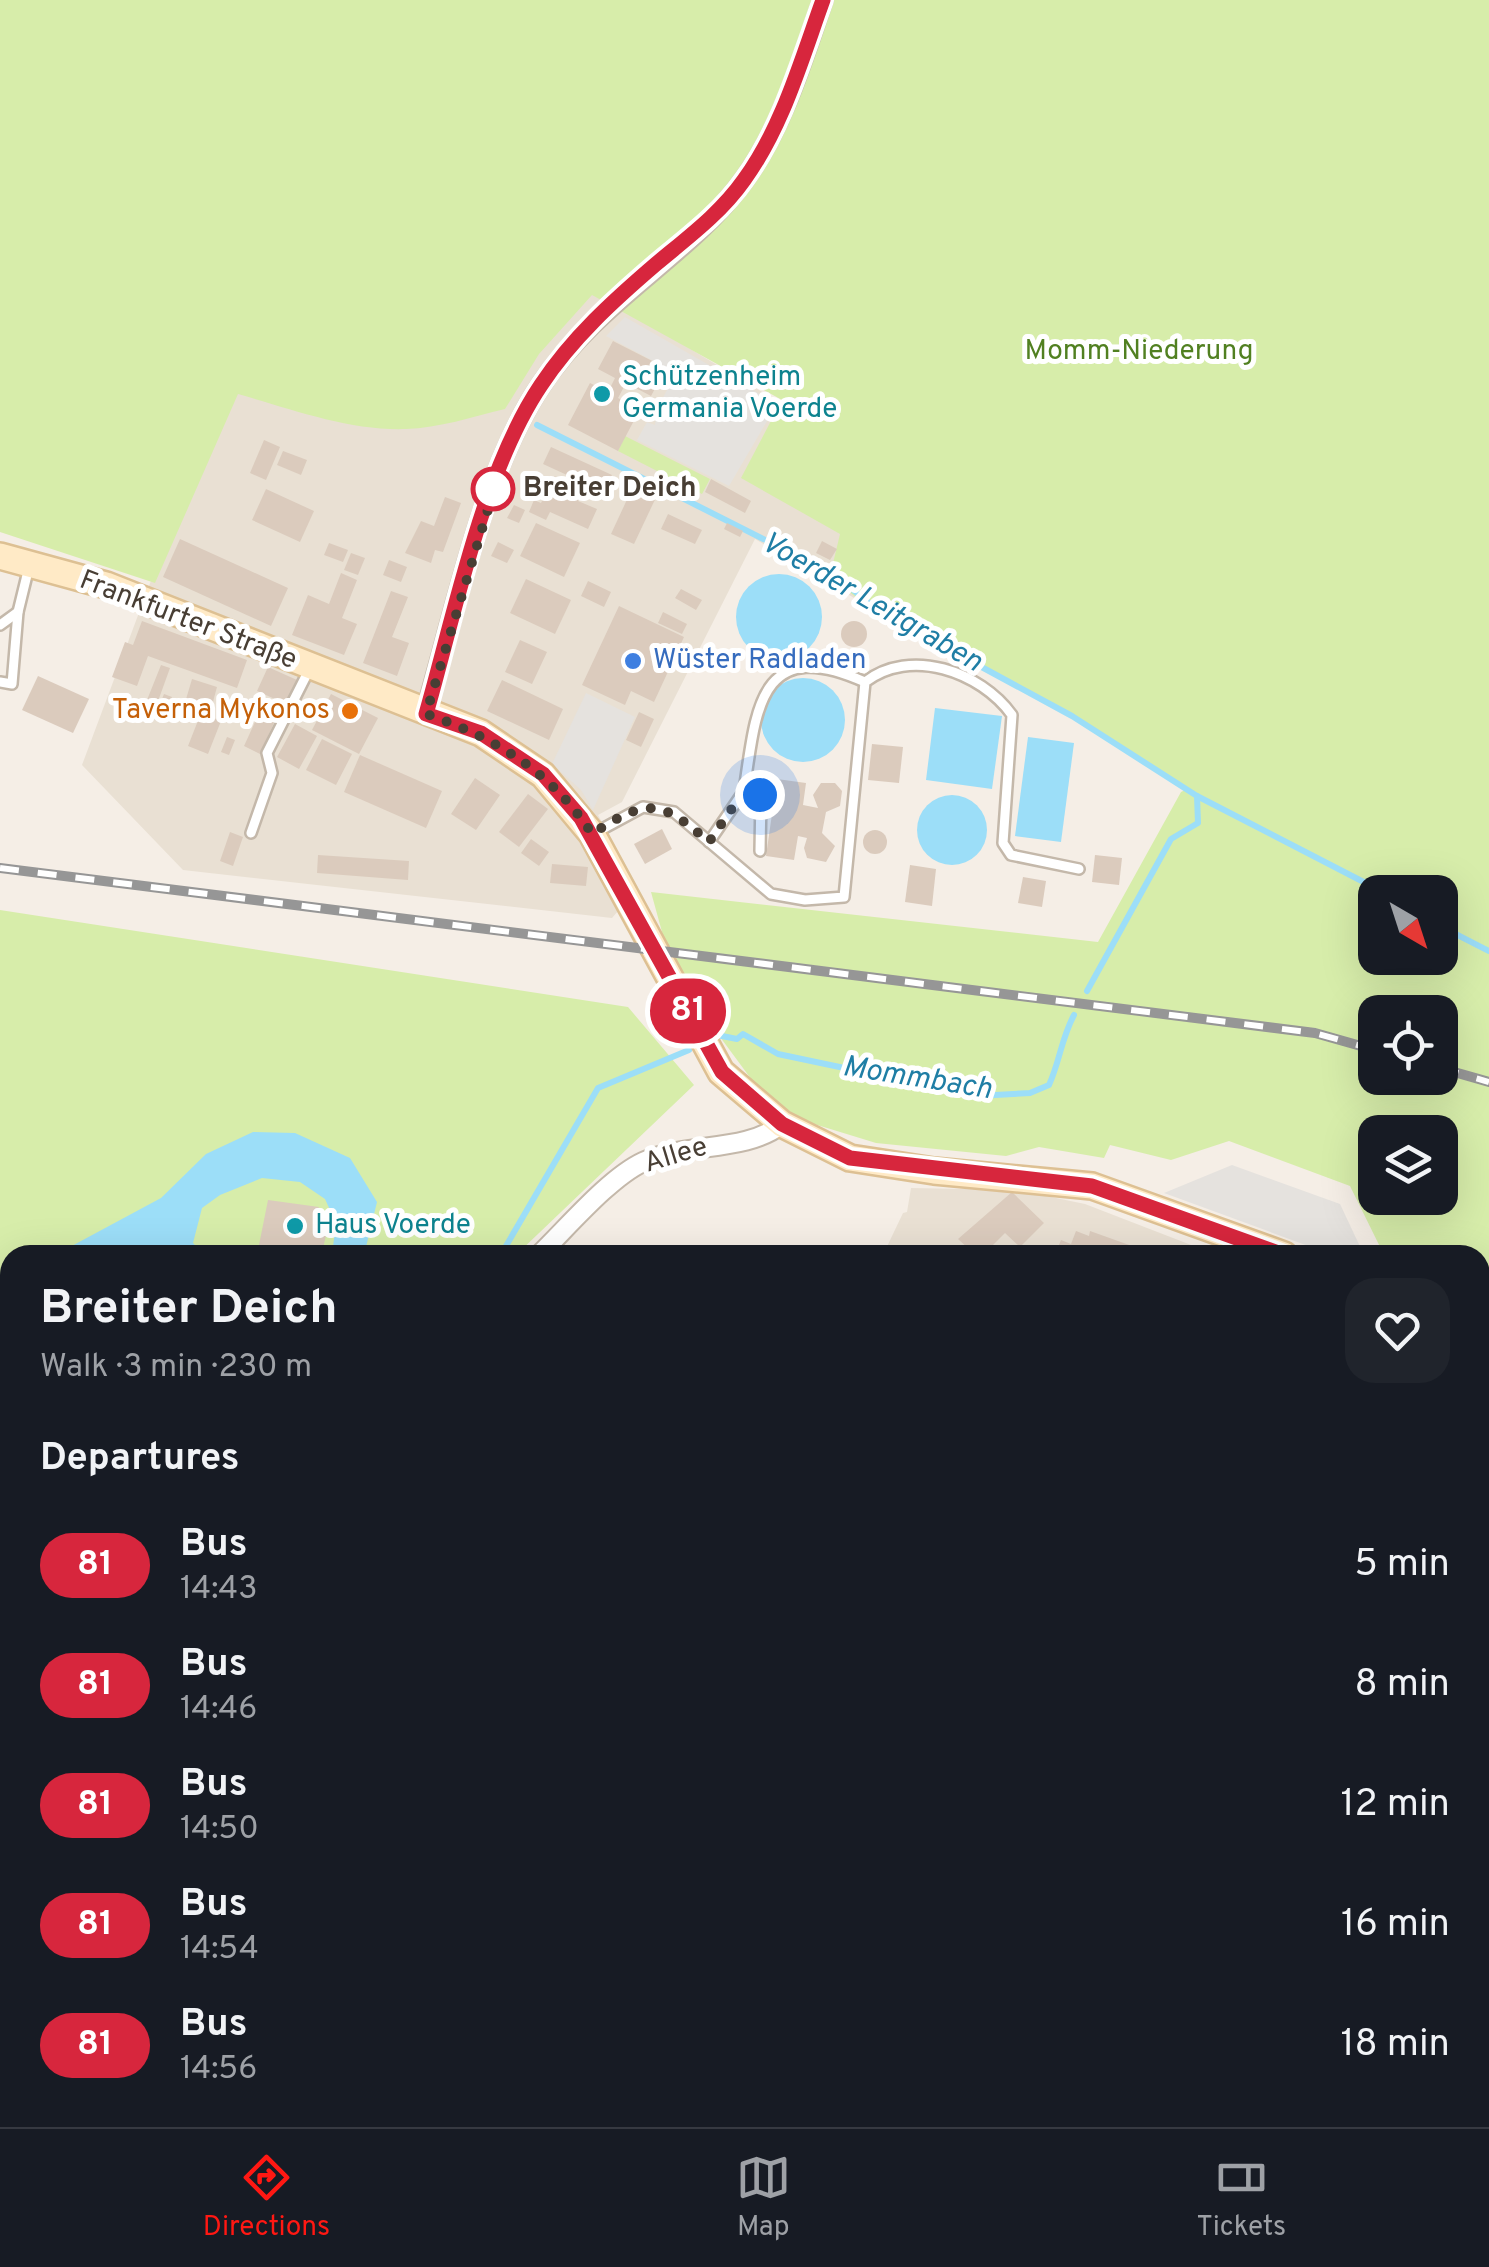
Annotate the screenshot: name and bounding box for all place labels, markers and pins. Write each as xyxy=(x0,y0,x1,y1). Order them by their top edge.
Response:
place label: Schützenheim Germania Voerde xyxy=(622,360,837,428)
marker: Schützenheim Germania Voerde xyxy=(591,383,613,405)
marker: Breiter Deich xyxy=(472,468,514,510)
place label: Breiter Deich xyxy=(523,471,697,507)
place label: Wüster Radladen xyxy=(653,643,867,679)
marker: Wüster Radladen xyxy=(622,650,644,672)
place label: Taverna Mykonos xyxy=(112,693,330,729)
marker: Taverna Mykonos xyxy=(339,700,361,722)
place label: Haus Voerde xyxy=(315,1208,471,1244)
marker: Haus Voerde xyxy=(284,1215,306,1237)

